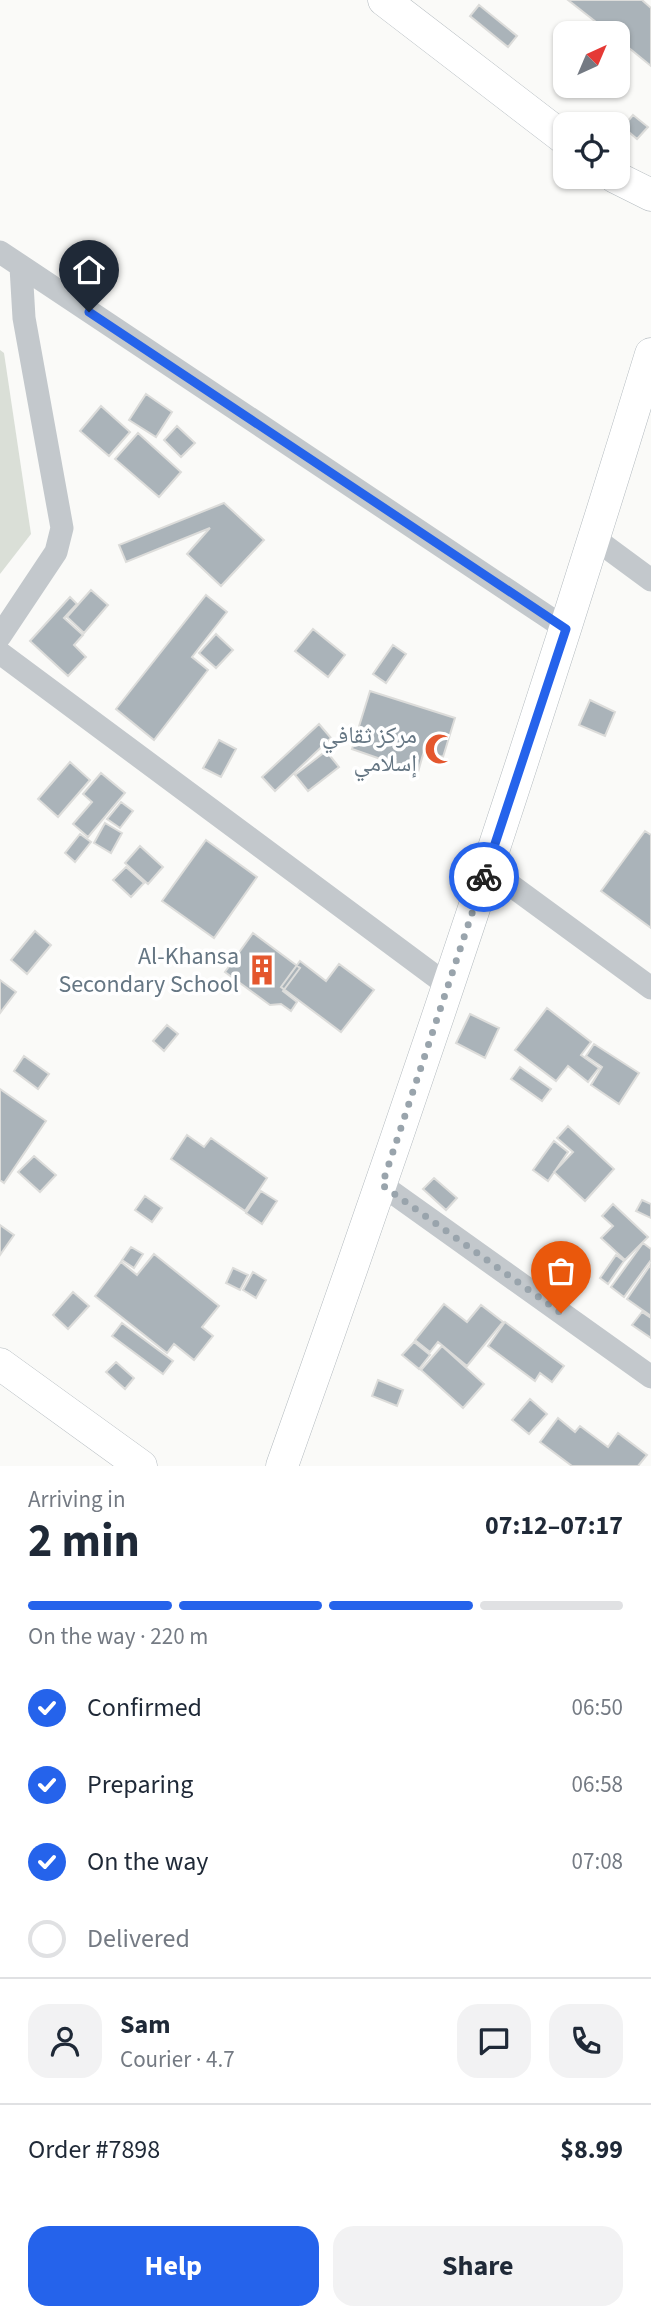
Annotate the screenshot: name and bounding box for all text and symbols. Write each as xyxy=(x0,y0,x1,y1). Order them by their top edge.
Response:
north arrow xyxy=(553,21,630,98)
map controls xyxy=(553,21,630,189)
button: locate xyxy=(553,112,630,189)
pin xyxy=(59,240,119,312)
icon: home xyxy=(70,251,108,289)
place label: مركز ثقافي إسلامي xyxy=(322,718,417,782)
mosque icon: مركز ثقافي إسلامي xyxy=(423,732,457,766)
courier xyxy=(449,842,519,912)
icon: bike xyxy=(465,858,503,896)
place label: Al-Khansa Secondary School xyxy=(58,939,239,1002)
building icon: Al-Khansa Secondary School xyxy=(245,953,279,987)
pin xyxy=(531,1241,591,1313)
icon: bag xyxy=(542,1252,580,1290)
text: Arriving in xyxy=(28,1483,126,1516)
text: 07:12–07:17 xyxy=(485,1507,623,1544)
text: 2 min xyxy=(28,1509,140,1574)
text: On the way · 220 m xyxy=(28,1620,208,1653)
icon: check xyxy=(28,1689,66,1727)
text: Confirmed xyxy=(87,1689,202,1726)
text: 06:50 xyxy=(572,1691,623,1724)
icon: check xyxy=(28,1766,66,1804)
text: Preparing xyxy=(87,1766,193,1803)
text: 06:58 xyxy=(572,1768,623,1801)
icon: check xyxy=(28,1843,66,1881)
text: On the way xyxy=(87,1843,208,1880)
text: 07:08 xyxy=(572,1845,623,1878)
text: Delivered xyxy=(87,1920,190,1957)
button: person xyxy=(28,2004,102,2078)
button: chat xyxy=(457,2004,531,2078)
button: phone xyxy=(549,2004,623,2078)
text: Sam xyxy=(120,2006,170,2043)
text: Courier · 4.7 xyxy=(120,2043,235,2076)
text: Order #7898 xyxy=(28,2131,160,2168)
text: $8.99 xyxy=(560,2131,623,2168)
button: Help xyxy=(28,2226,319,2306)
button: Share xyxy=(333,2226,623,2306)

